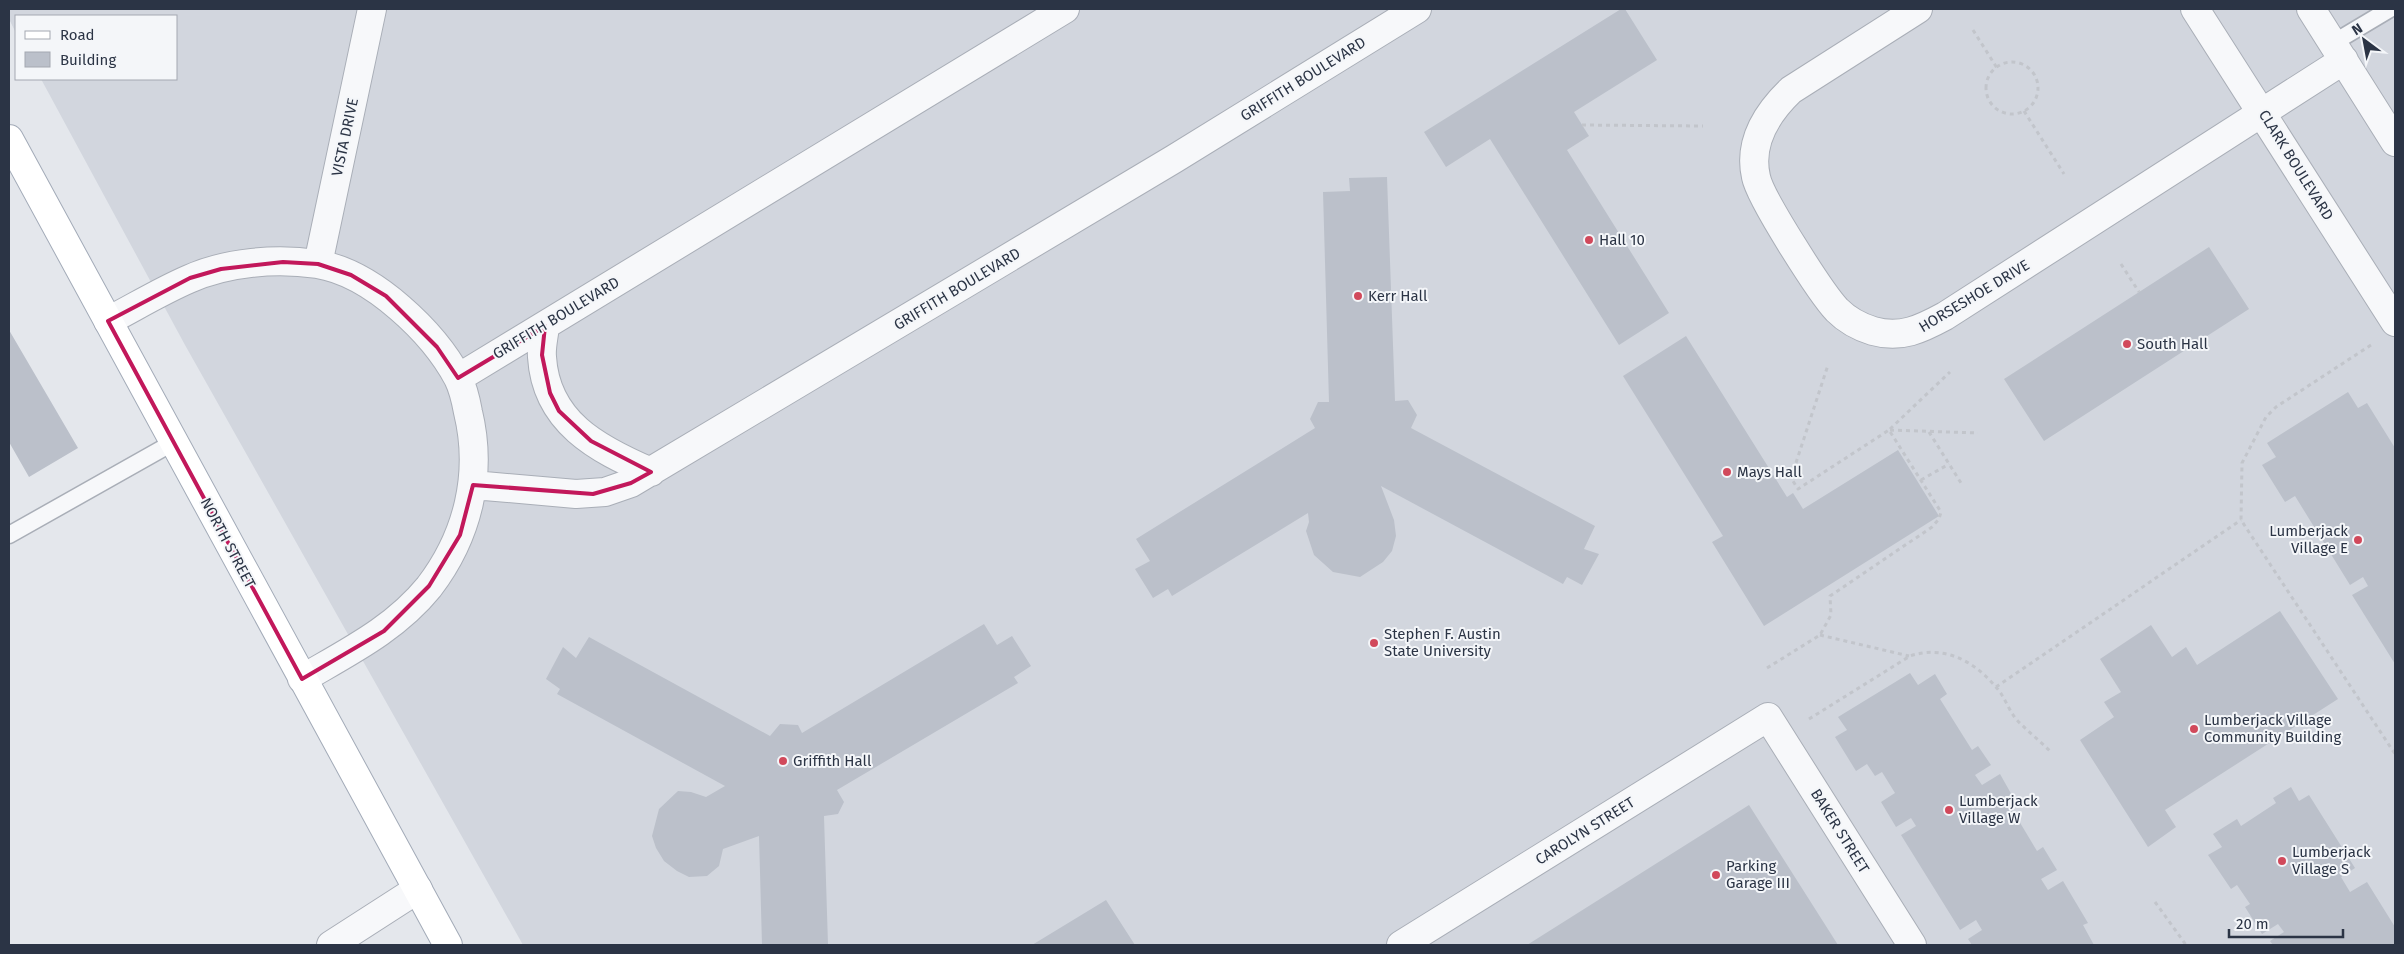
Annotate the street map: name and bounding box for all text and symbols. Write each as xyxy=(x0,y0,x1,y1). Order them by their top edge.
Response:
legend xyxy=(15,15,178,80)
north arrow xyxy=(2339,15,2389,65)
text: N xyxy=(2349,20,2366,39)
text: Road xyxy=(60,26,95,44)
street label: GRIFFITH BOULEVARD xyxy=(1237,33,1369,125)
text: Building xyxy=(60,51,116,69)
street label: VISTA DRIVE xyxy=(328,96,362,178)
street label: CLARK BOULEVARD xyxy=(2255,106,2337,224)
place label: Hall 10 xyxy=(1599,231,1645,249)
marker: Hall 10 xyxy=(1583,234,1595,246)
street label: GRIFFITH BOULEVARD xyxy=(890,244,1024,334)
street label: HORSESHOE DRIVE xyxy=(1915,256,2033,336)
street label: GRIFFITH BOULEVARD xyxy=(489,273,623,363)
place label: Kerr Hall xyxy=(1368,287,1428,305)
marker: Kerr Hall xyxy=(1352,290,1364,302)
place label: South Hall xyxy=(2137,335,2208,353)
marker: South Hall xyxy=(2121,338,2133,350)
place label: Mays Hall xyxy=(1737,463,1802,481)
marker: Mays Hall xyxy=(1721,466,1733,478)
street label: NORTH STREET xyxy=(197,495,259,592)
place label: Lumberjack Village E xyxy=(2269,522,2348,557)
marker: Lumberjack Village E xyxy=(2352,534,2364,546)
place label: Stephen F. Austin State University xyxy=(1384,625,1501,660)
marker: Stephen F. Austin State University xyxy=(1368,637,1380,649)
place label: Lumberjack Village Community Building xyxy=(2204,711,2341,746)
marker: Lumberjack Village Community Building xyxy=(2188,723,2200,735)
place label: Griffith Hall xyxy=(793,752,872,770)
marker: Griffith Hall xyxy=(777,755,789,767)
street label: BAKER STREET xyxy=(1807,786,1873,877)
place label: Lumberjack Village W xyxy=(1959,792,2038,827)
street label: CAROLYN STREET xyxy=(1532,793,1638,869)
marker: Lumberjack Village W xyxy=(1943,804,1955,816)
place label: Lumberjack Village S xyxy=(2292,843,2371,878)
marker: Lumberjack Village S xyxy=(2276,855,2288,867)
place label: Parking Garage III xyxy=(1726,857,1790,892)
marker: Parking Garage III xyxy=(1710,869,1722,881)
scale bar xyxy=(2229,906,2343,938)
text: 20 m xyxy=(2236,915,2269,933)

